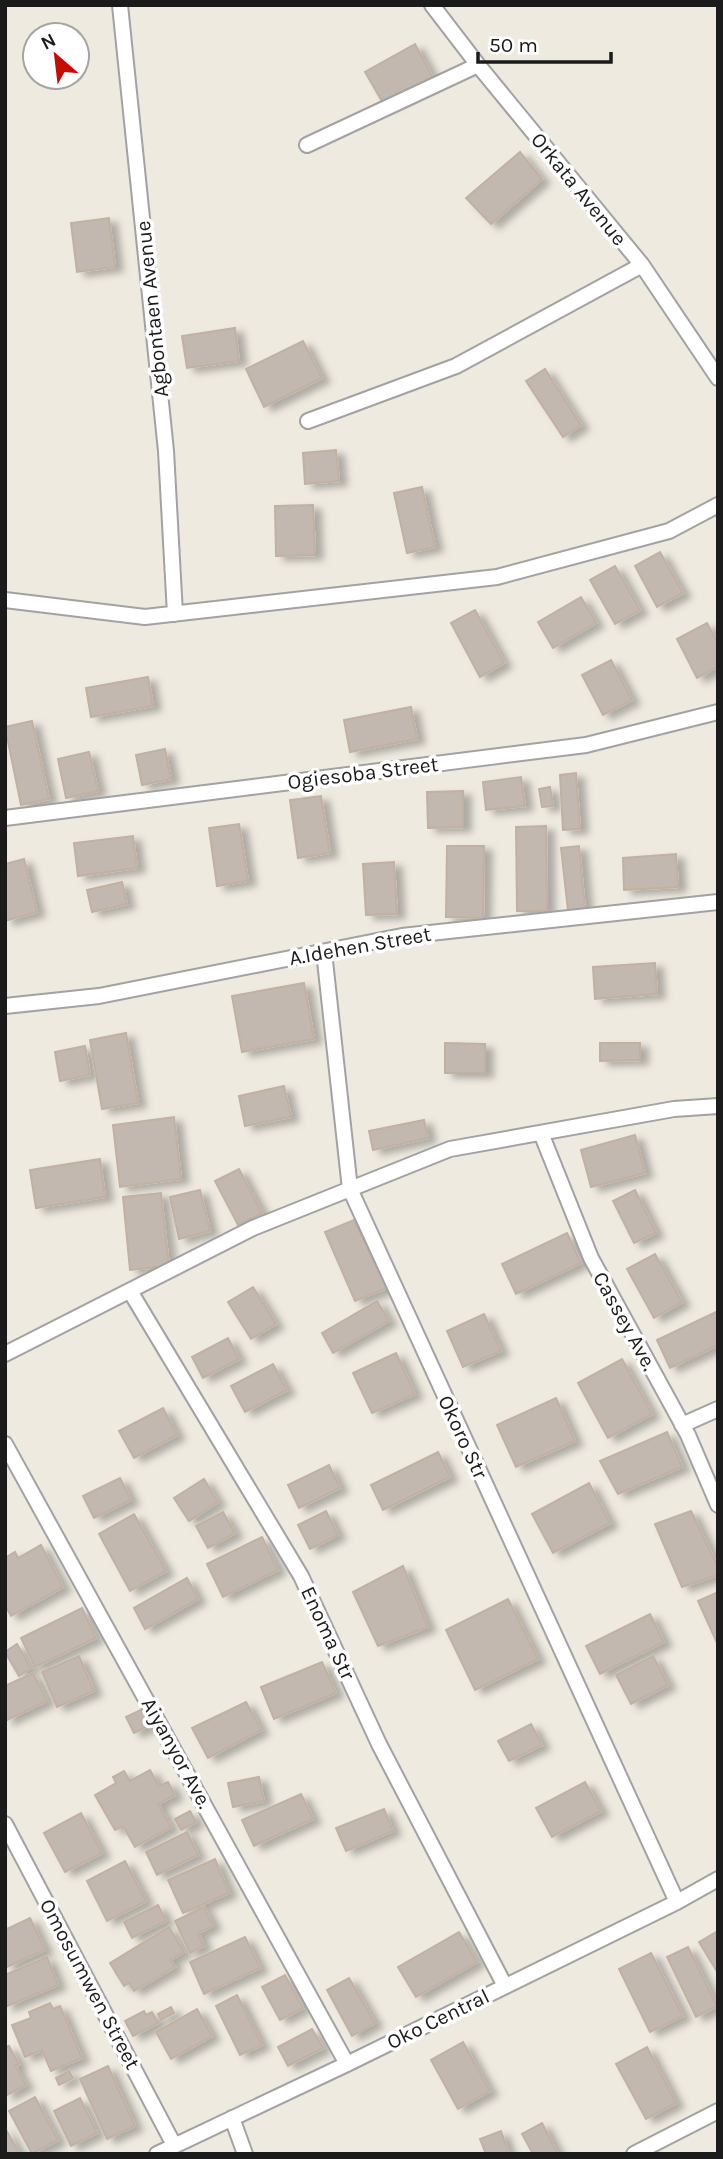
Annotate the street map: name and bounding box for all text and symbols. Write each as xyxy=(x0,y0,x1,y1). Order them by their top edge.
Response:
north arrow xyxy=(21,21,91,91)
scale bar xyxy=(478,21,611,65)
text: N xyxy=(37,29,60,55)
text: 50 m xyxy=(489,33,538,57)
street label: Orkata Avenue xyxy=(526,128,632,250)
street label: Agbontaen Avenue xyxy=(131,219,173,399)
street label: Ogiesoba Street xyxy=(286,752,440,794)
street label: A.Idehen Street xyxy=(287,922,433,970)
street label: Cassey Ave. xyxy=(588,1268,662,1375)
street label: Okoro Str xyxy=(433,1392,493,1483)
street label: Enoma Str xyxy=(296,1582,360,1684)
street label: Aiyanyor Ave. xyxy=(137,1693,217,1813)
street label: Omosumwen Street xyxy=(35,1895,145,2073)
street label: Oko Central xyxy=(383,1984,493,2054)

